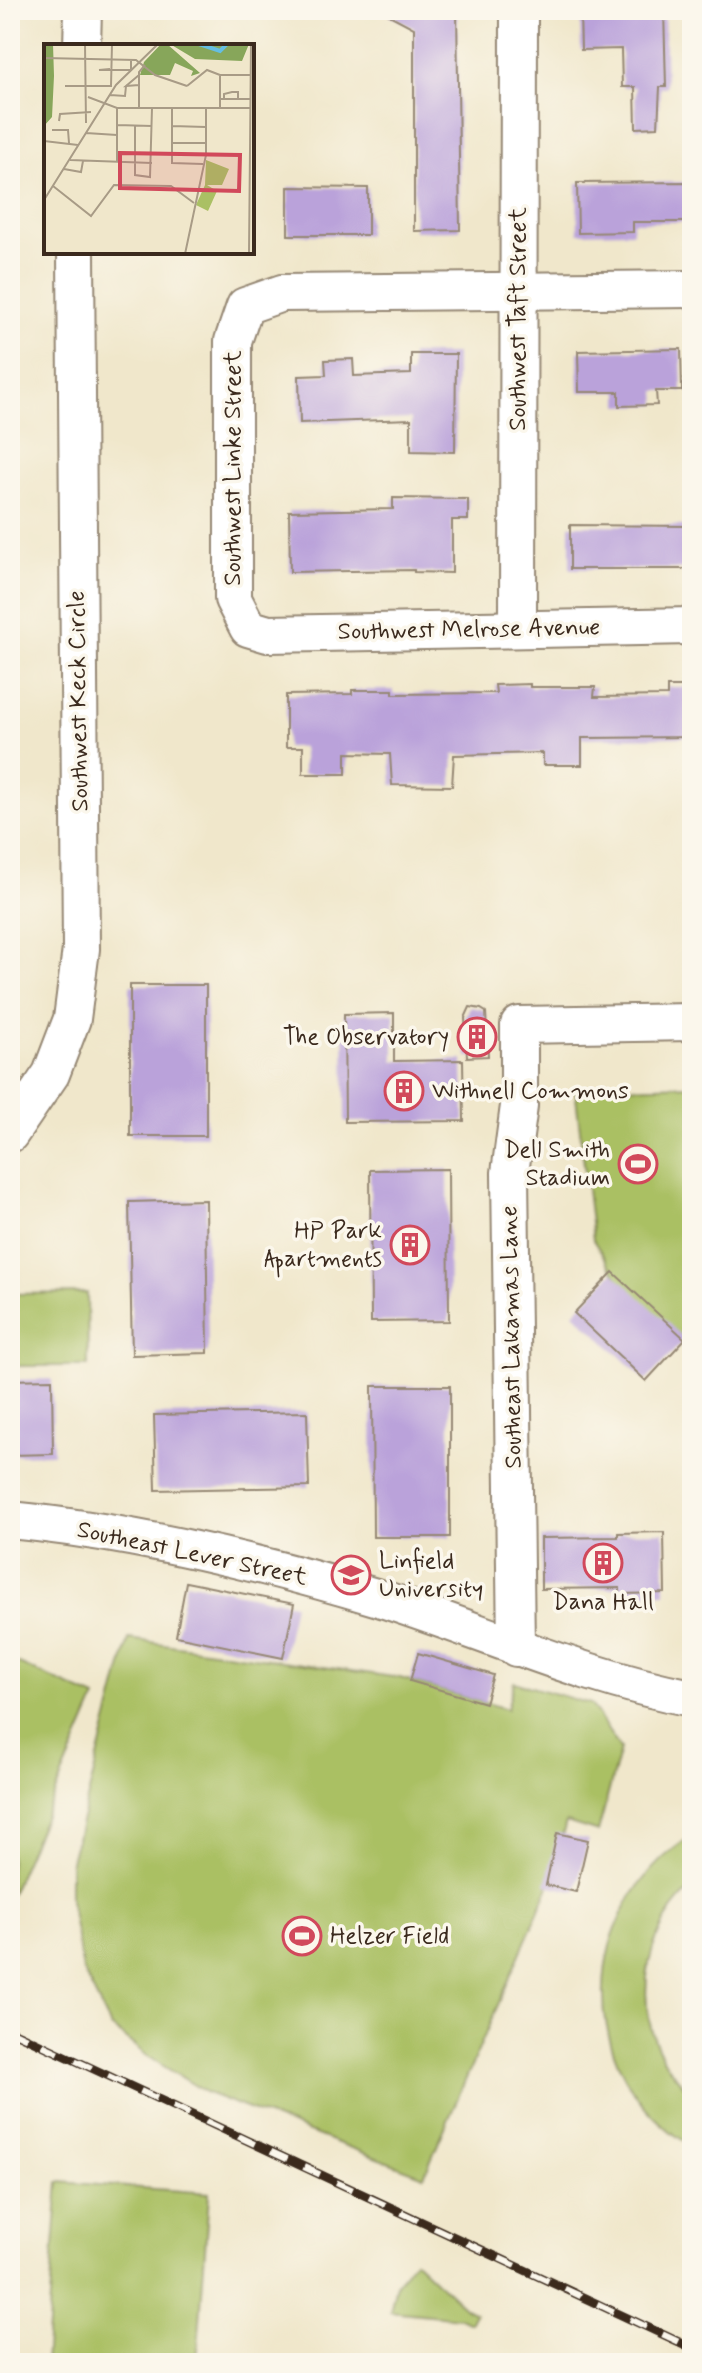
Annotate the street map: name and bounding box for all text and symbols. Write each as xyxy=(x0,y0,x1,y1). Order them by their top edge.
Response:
inset map xyxy=(44,44,254,254)
street label: Southwest Taft Street xyxy=(503,207,534,431)
street label: Southwest Linke Street xyxy=(218,350,249,586)
street label: Southwest Keck Circle xyxy=(62,590,96,812)
street label: Southwest Melrose Avenue xyxy=(337,612,601,648)
building icon: The Observatory xyxy=(456,1016,498,1058)
place label: The Observatory xyxy=(283,1022,449,1053)
building icon: Withnell Commons xyxy=(383,1070,425,1112)
place label: Withnell Commons xyxy=(432,1076,629,1107)
place label: Dell Smith Stadium xyxy=(504,1135,610,1194)
sports icon: Dell Smith Stadium xyxy=(617,1143,659,1185)
street label: Southeast Lakamas Lane xyxy=(494,1205,530,1469)
place label: HP Park Apartments xyxy=(264,1216,382,1278)
building icon: HP Park Apartments xyxy=(389,1224,431,1266)
street label: Southeast Lever Street xyxy=(74,1514,310,1594)
building icon: Dana Hall xyxy=(582,1542,624,1584)
place label: Linfield University xyxy=(379,1546,483,1605)
school or university icon: Linfield University xyxy=(330,1554,372,1596)
place label: Dana Hall xyxy=(552,1587,654,1618)
sports icon: Helzer Field xyxy=(281,1915,323,1957)
place label: Helzer Field xyxy=(330,1921,449,1952)

